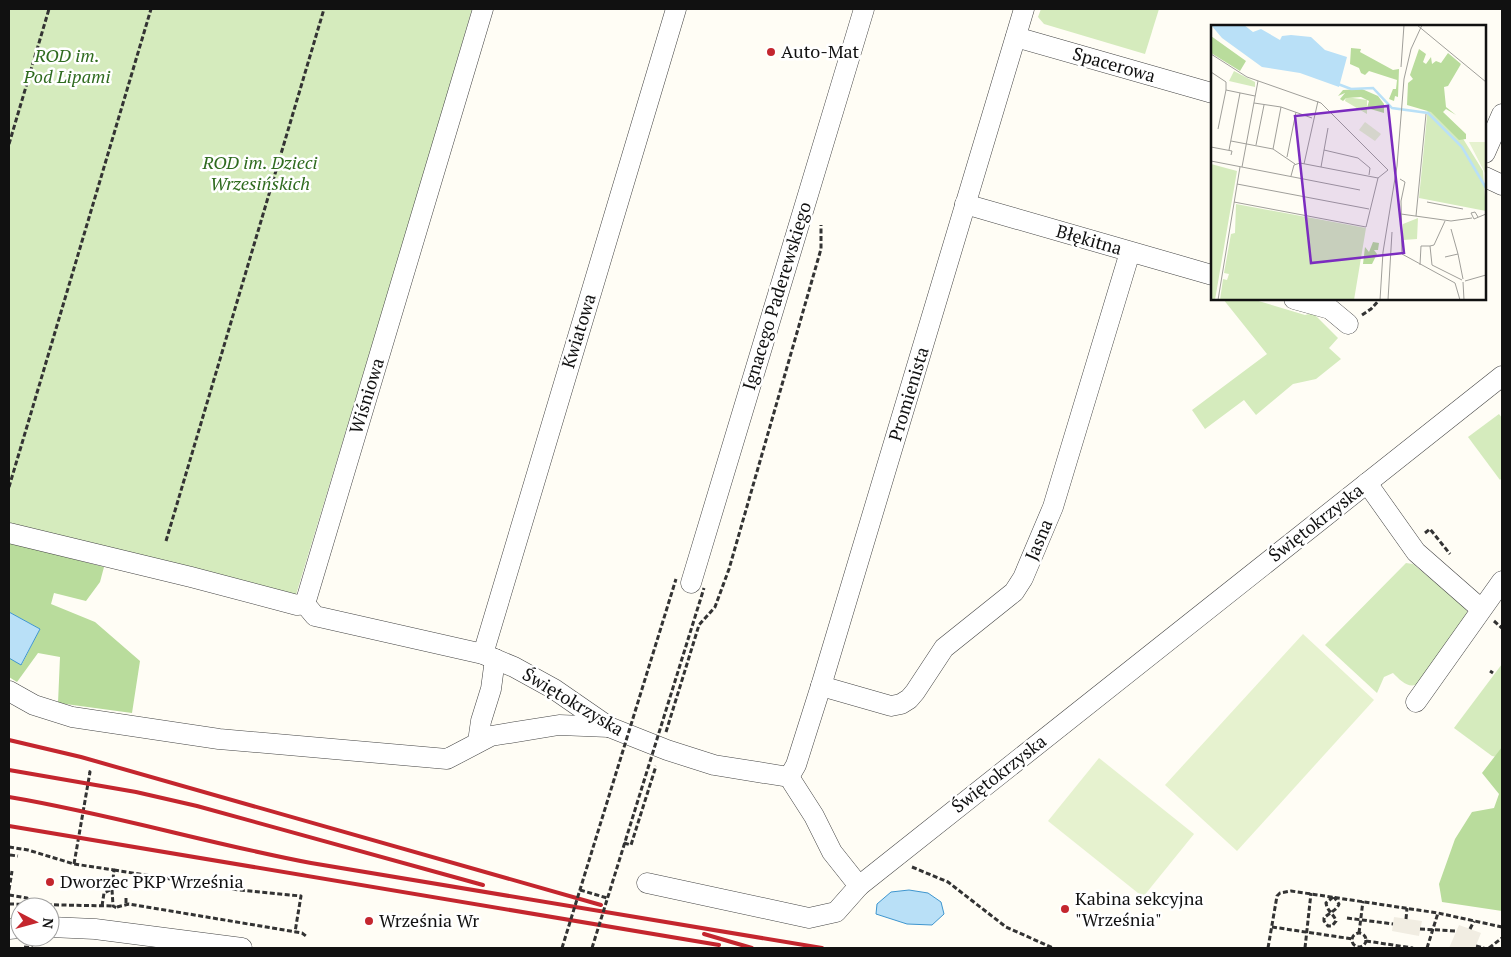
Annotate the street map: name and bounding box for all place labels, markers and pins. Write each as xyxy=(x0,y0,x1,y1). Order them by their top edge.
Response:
place label: Auto-Mat xyxy=(781,39,860,63)
marker: Auto-Mat xyxy=(765,46,777,58)
place label: Dworzec PKP Września xyxy=(60,869,243,893)
marker: Dworzec PKP Września xyxy=(44,876,56,888)
place label: Kabina sekcyjna "Września" xyxy=(1075,886,1203,931)
marker: Kabina sekcyjna "Września" xyxy=(1059,903,1071,915)
place label: Września Wr xyxy=(379,908,479,932)
marker: Września Wr xyxy=(363,915,375,927)

